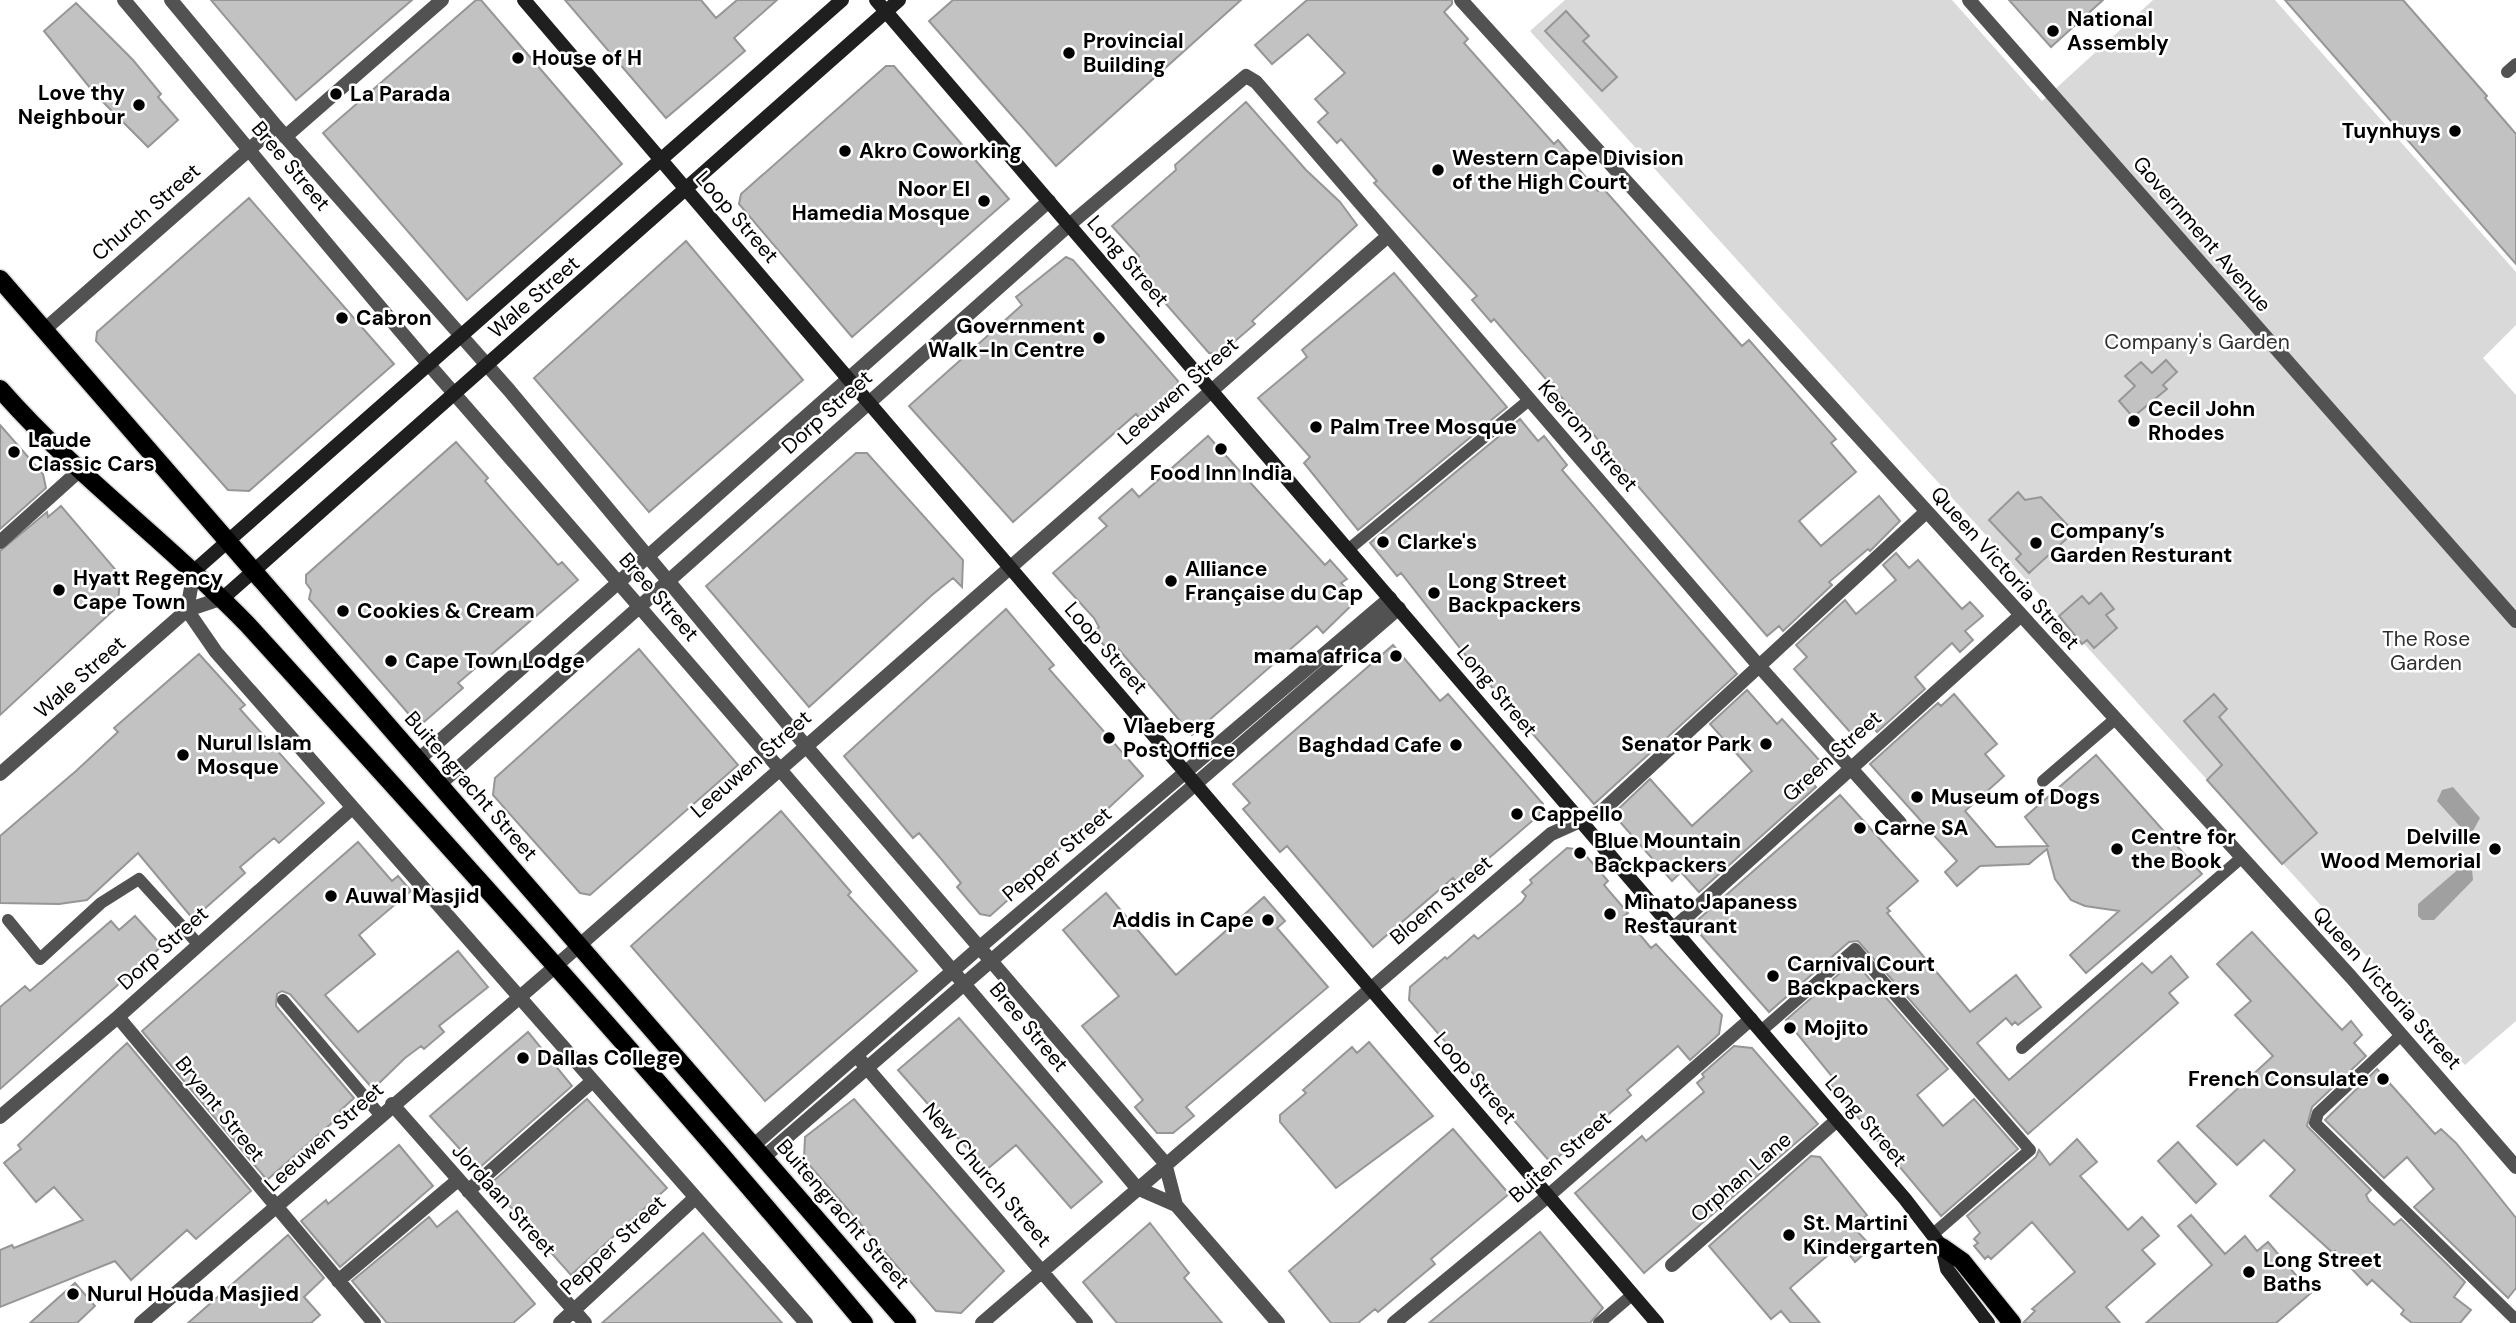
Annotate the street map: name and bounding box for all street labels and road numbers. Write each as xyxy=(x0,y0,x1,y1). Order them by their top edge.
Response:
street label: Bree Street xyxy=(245,115,337,217)
street label: Government Avenue xyxy=(2126,150,2278,318)
street label: Church Street xyxy=(86,157,206,267)
street label: Loop Street xyxy=(689,165,785,269)
street label: Long Street xyxy=(1081,210,1175,312)
street label: Wale Street xyxy=(482,250,586,344)
street label: Leeuwen Street xyxy=(1112,331,1244,451)
street label: Dorp Street xyxy=(776,364,878,460)
street label: Keerom Street xyxy=(1532,374,1644,498)
street label: Queen Victoria Street xyxy=(1924,480,2086,656)
street label: Bree Street xyxy=(613,547,705,647)
street label: Loop Street xyxy=(1058,596,1154,700)
street label: Wale Street xyxy=(28,630,132,724)
street label: Long Street xyxy=(1450,639,1544,743)
street label: Leeuwen Street xyxy=(685,704,817,824)
street label: Green Street xyxy=(1776,704,1888,808)
street label: Buitengracht Street xyxy=(398,705,544,867)
street label: Pepper Street xyxy=(996,800,1118,908)
street label: Bloem Street xyxy=(1384,849,1498,951)
street label: Dorp Street xyxy=(112,900,214,996)
street label: Queen Victoria Street xyxy=(2306,900,2468,1076)
street label: Bree Street xyxy=(983,976,1075,1078)
street label: Loop Street xyxy=(1427,1026,1523,1130)
street label: Bryant Street xyxy=(169,1050,271,1168)
street label: Long Street xyxy=(1819,1070,1913,1172)
street label: Leeuwen Street xyxy=(258,1076,390,1198)
street label: New Church Street xyxy=(916,1097,1058,1253)
street label: Buiten Street xyxy=(1503,1105,1617,1209)
street label: Orphan Lane xyxy=(1685,1125,1797,1229)
street label: Buitengracht Street xyxy=(770,1133,916,1295)
street label: Jordaan Street xyxy=(446,1137,562,1263)
street label: Pepper Street xyxy=(554,1189,672,1301)

